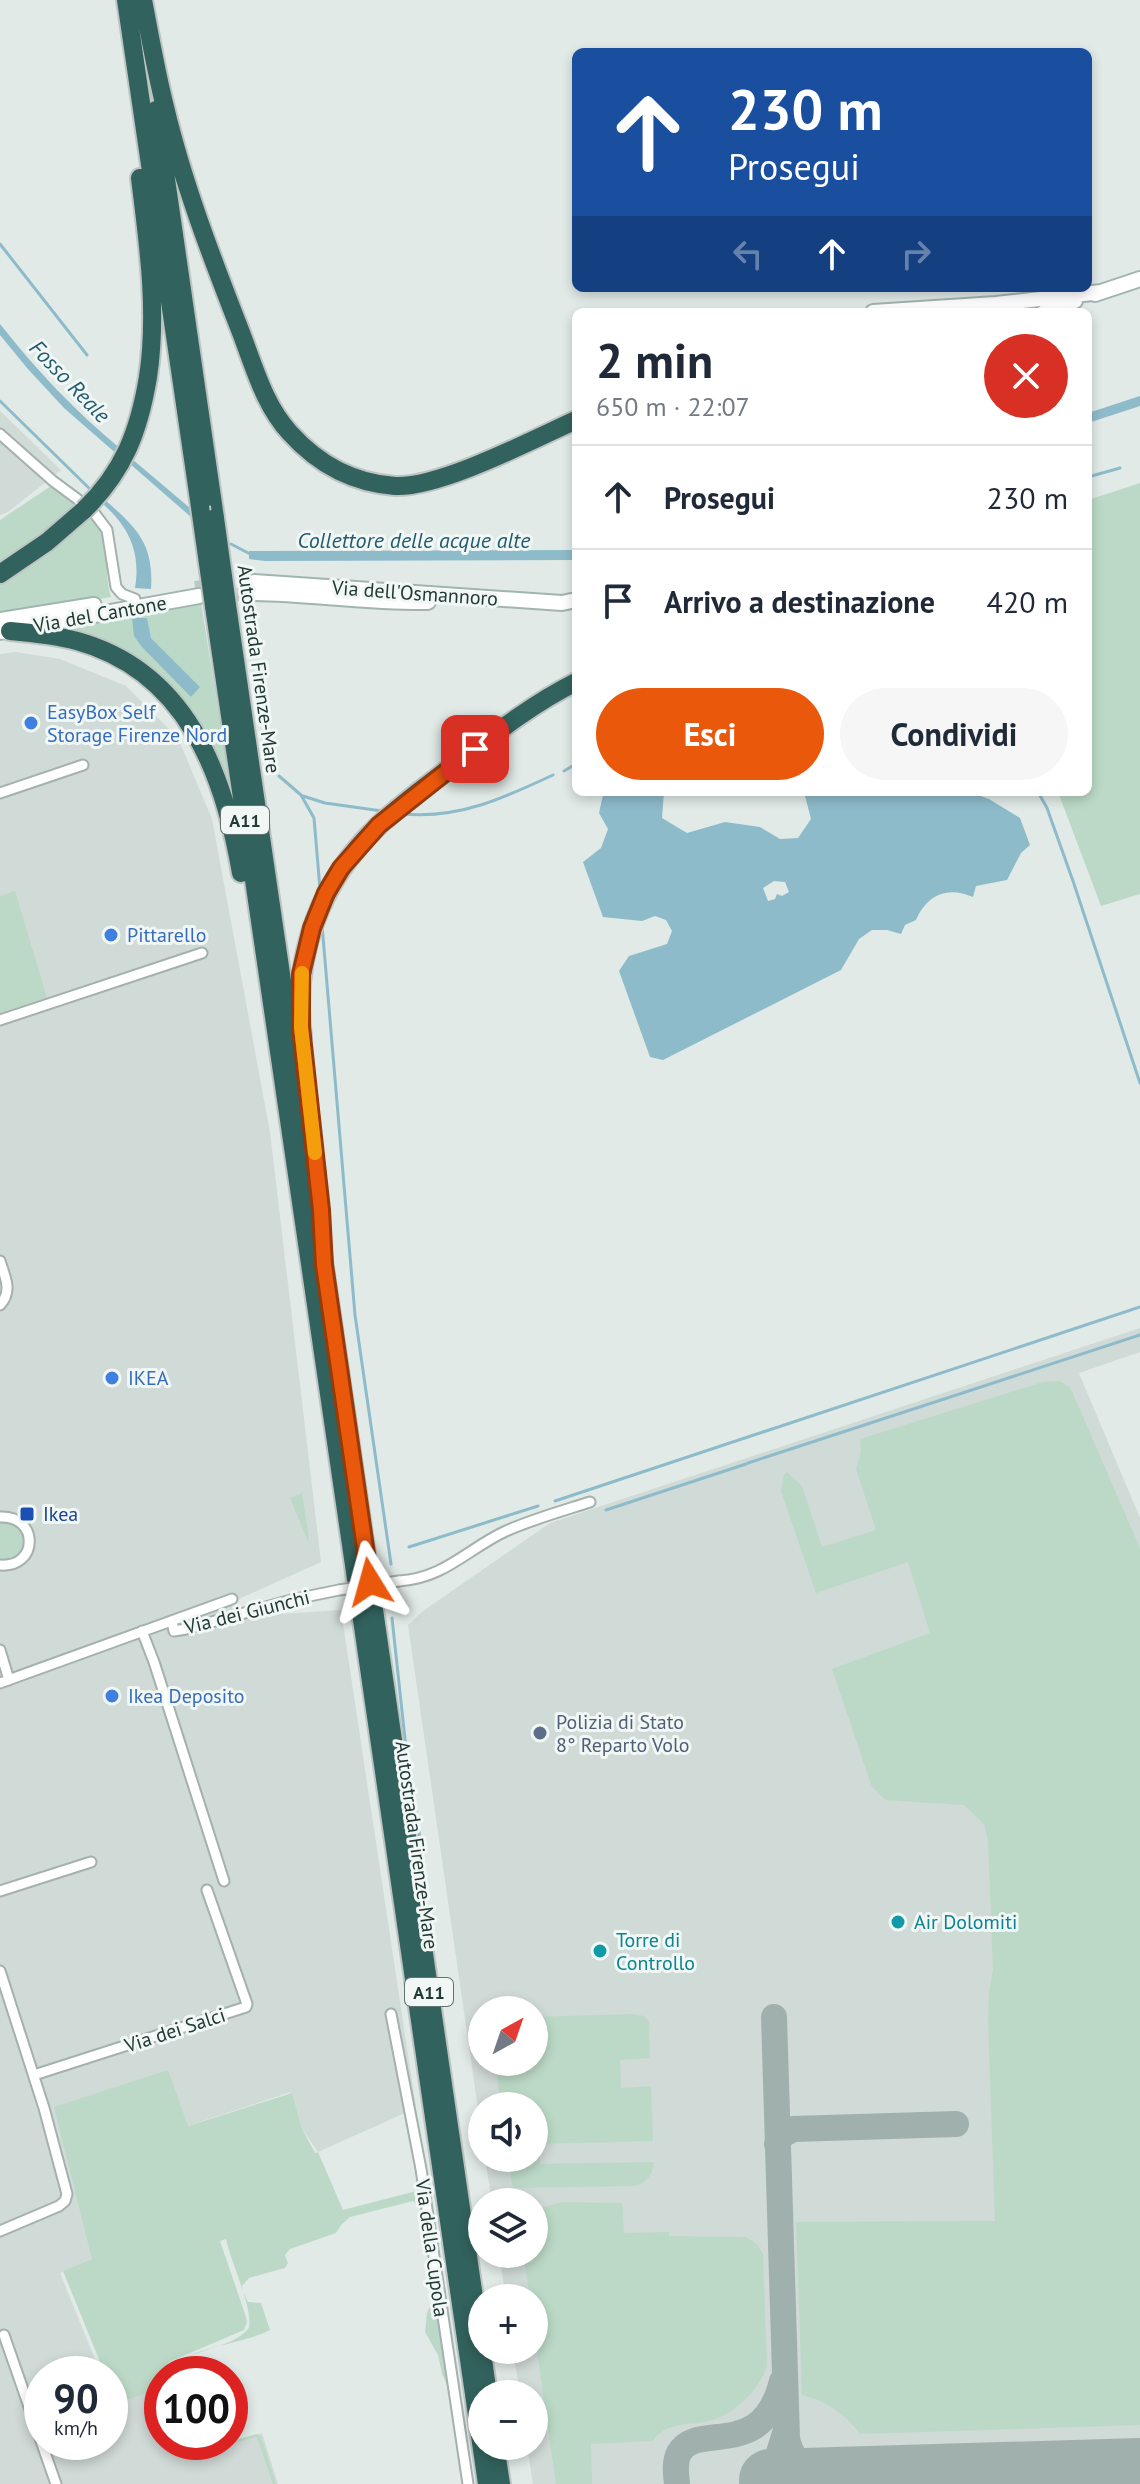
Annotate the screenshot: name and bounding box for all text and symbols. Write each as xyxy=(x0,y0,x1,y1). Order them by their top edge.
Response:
text: 230 m xyxy=(728,73,883,145)
icon: ahead xyxy=(596,80,700,184)
text: Prosegui xyxy=(728,143,860,190)
icon: left xyxy=(726,232,770,276)
icon: ahead xyxy=(810,232,854,276)
icon: right xyxy=(894,232,938,276)
text: 2 min xyxy=(596,329,713,391)
water label: Fosso Reale xyxy=(24,334,117,429)
button: close xyxy=(984,334,1068,418)
text: 650 m · 22:07 xyxy=(596,390,750,423)
icon: ahead xyxy=(596,475,640,519)
text: Prosegui xyxy=(664,478,775,517)
text: 230 m xyxy=(987,478,1068,517)
water label: Collettore delle acque alte xyxy=(298,526,531,554)
street label: Autostrada Firenze-Mare xyxy=(232,563,286,775)
street label: Via dell'Osmannoro xyxy=(330,574,499,612)
icon: arrive xyxy=(596,579,640,623)
text: Arrivo a destinazione xyxy=(664,582,935,621)
text: 420 m xyxy=(987,582,1068,621)
street label: Via del Cantone xyxy=(31,590,168,639)
button: Esci xyxy=(596,688,824,780)
button: Condividi xyxy=(840,688,1068,780)
place label: EasyBox Self Storage Firenze Nord xyxy=(47,699,227,748)
marker: EasyBox Self Storage Firenze Nord xyxy=(22,714,40,732)
pin xyxy=(441,715,509,783)
icon: arrive xyxy=(453,727,497,771)
road number: A11 xyxy=(221,806,269,834)
place label: Pittarello xyxy=(127,922,206,948)
marker: Pittarello xyxy=(102,926,120,944)
place label: IKEA xyxy=(128,1365,169,1391)
marker: IKEA xyxy=(103,1369,121,1387)
place label: Ikea xyxy=(43,1501,78,1527)
marker: Ikea xyxy=(18,1505,36,1523)
position arrow xyxy=(328,1540,412,1624)
street label: Via dei Giunchi xyxy=(181,1584,312,1640)
place label: Ikea Deposito xyxy=(128,1683,244,1709)
marker: Ikea Deposito xyxy=(103,1687,121,1705)
place label: Polizia di Stato 8° Reparto Volo xyxy=(556,1709,689,1758)
marker: Polizia di Stato 8° Reparto Volo xyxy=(531,1724,549,1742)
street label: Autostrada Firenze-Mare xyxy=(390,1739,444,1951)
place label: Air Dolomiti xyxy=(914,1909,1017,1935)
marker: Air Dolomiti xyxy=(889,1913,907,1931)
place label: Torre di Controllo xyxy=(616,1927,695,1976)
marker: Torre di Controllo xyxy=(591,1942,609,1960)
road number: A11 xyxy=(405,1978,453,2006)
north arrow xyxy=(468,1996,548,2076)
map controls xyxy=(468,1996,548,2460)
street label: Via dei Salci xyxy=(120,2002,229,2059)
button: sound xyxy=(468,2092,548,2172)
street label: Via della Cupola xyxy=(409,2176,455,2319)
button: layers xyxy=(468,2188,548,2268)
button: + xyxy=(468,2284,548,2364)
speed limit sign: 100 xyxy=(144,2356,248,2460)
text: 90 xyxy=(53,2372,99,2424)
button: − xyxy=(468,2380,548,2460)
text: km/h xyxy=(54,2415,98,2441)

